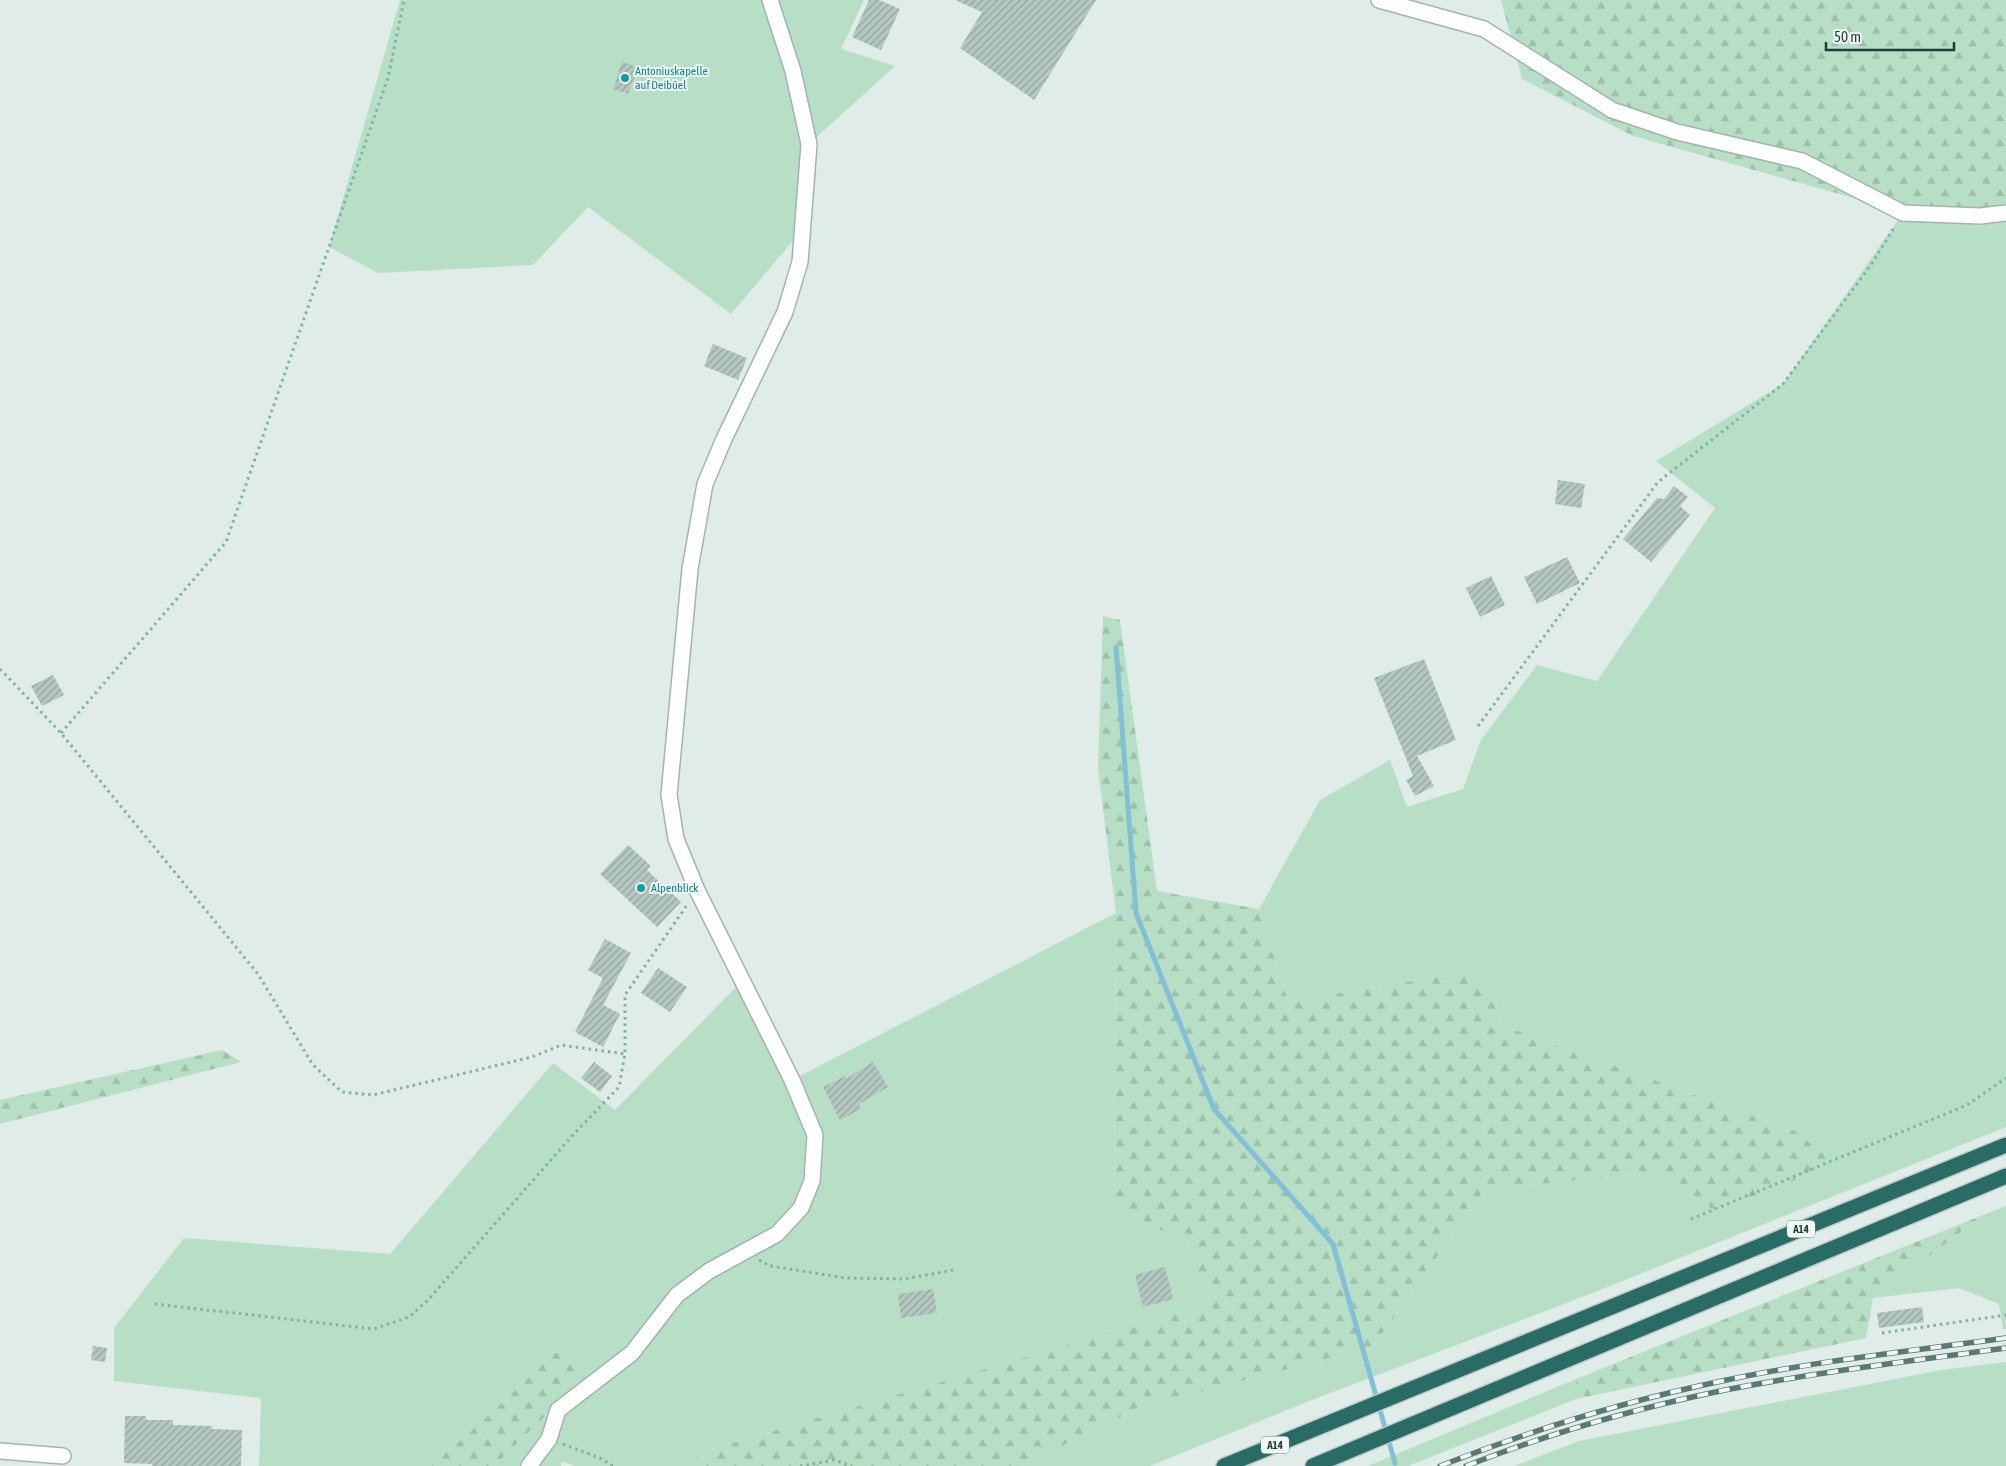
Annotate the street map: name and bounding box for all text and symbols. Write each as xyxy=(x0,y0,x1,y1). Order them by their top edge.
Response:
scale bar xyxy=(1826,20,1954,52)
text: 50 m xyxy=(1834,28,1861,45)
place label: Antoniuskapelle auf Deibüel xyxy=(635,64,708,92)
marker: Antoniuskapelle auf Deibüel xyxy=(619,72,631,84)
place label: Alpenblick xyxy=(651,881,699,895)
marker: Alpenblick xyxy=(635,882,647,894)
road number: A14 xyxy=(1787,1220,1815,1238)
road number: A14 xyxy=(1261,1436,1289,1454)

